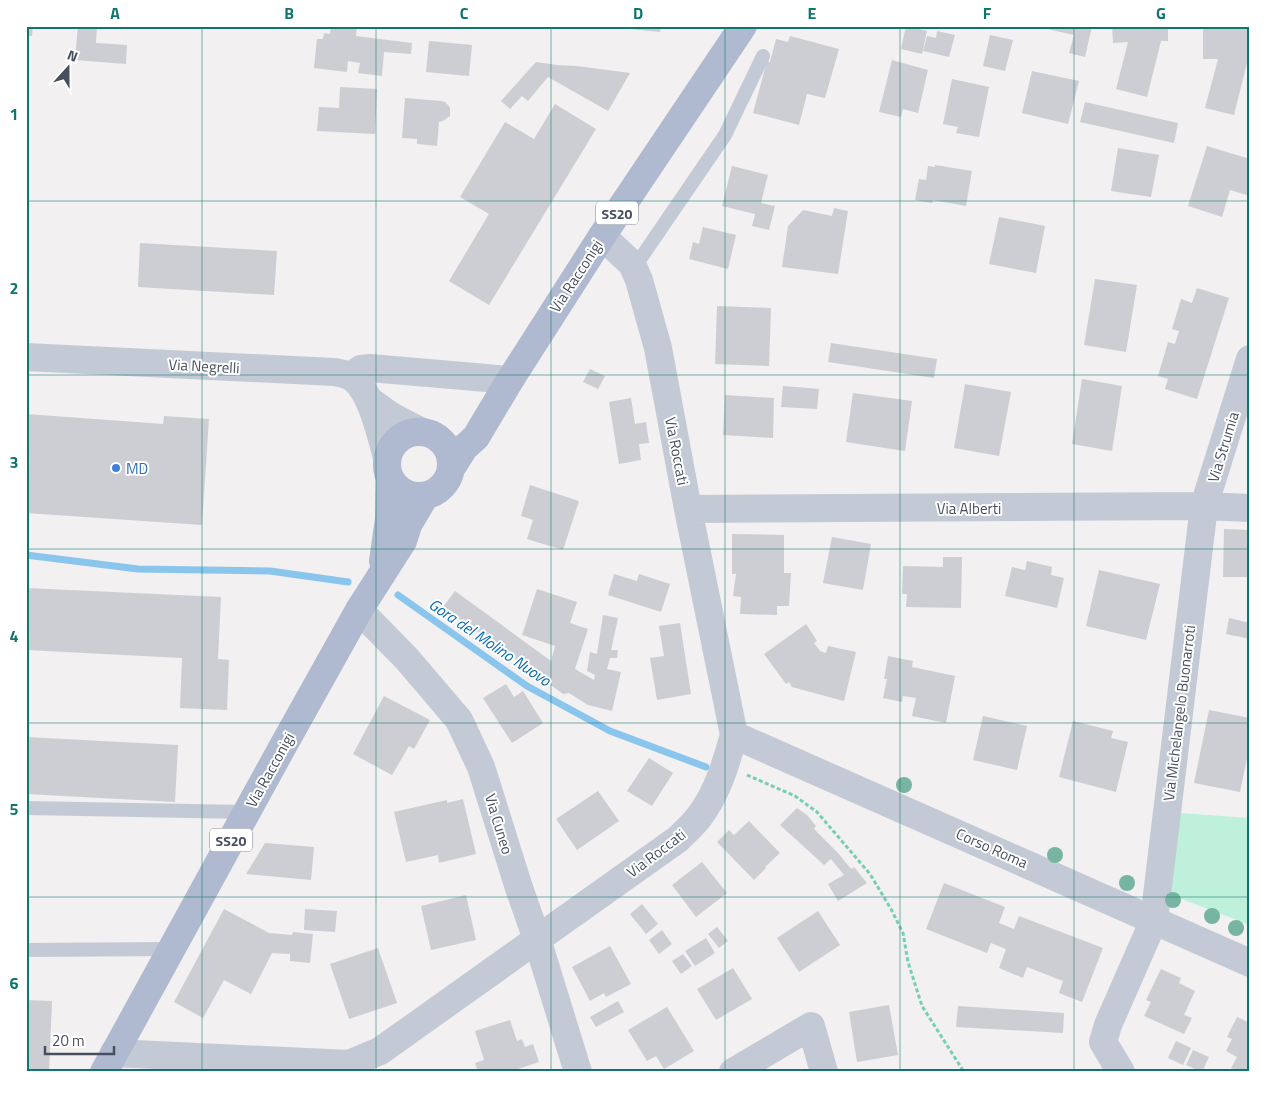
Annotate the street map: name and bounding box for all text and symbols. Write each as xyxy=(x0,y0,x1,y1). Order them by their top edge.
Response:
text: A xyxy=(110,1,120,25)
text: B xyxy=(284,1,294,25)
text: C xyxy=(460,1,469,25)
text: D xyxy=(633,1,643,25)
text: E xyxy=(808,1,817,25)
text: F xyxy=(983,1,992,25)
text: G xyxy=(1156,1,1166,25)
north arrow xyxy=(42,42,92,92)
text: N xyxy=(65,44,81,67)
text: 1 xyxy=(10,102,18,126)
road number: SS20 xyxy=(596,202,638,224)
street label: Via Racconigi xyxy=(544,235,608,317)
text: 2 xyxy=(10,276,18,300)
street label: Via Negrelli xyxy=(168,353,240,379)
street label: Via Strumia xyxy=(1201,408,1245,485)
street label: Via Roccati xyxy=(659,415,695,487)
text: 3 xyxy=(10,450,18,474)
place label: MD xyxy=(126,457,148,480)
marker: MD xyxy=(110,462,122,474)
street label: Via Alberti xyxy=(937,497,1001,520)
water label: Gora del Molino Nuovo xyxy=(424,592,557,693)
text: 4 xyxy=(10,624,19,648)
street label: Via Michelangelo Buonarroti xyxy=(1157,624,1201,802)
street label: Via Racconigi xyxy=(240,728,300,812)
street label: Via Cuneo xyxy=(479,791,519,857)
text: 5 xyxy=(10,797,19,821)
street label: Corso Roma xyxy=(952,822,1032,874)
street label: Via Roccati xyxy=(622,823,690,883)
road number: SS20 xyxy=(210,828,252,852)
text: 6 xyxy=(10,971,19,995)
scale bar xyxy=(45,1023,114,1055)
text: 20 m xyxy=(52,1029,85,1052)

